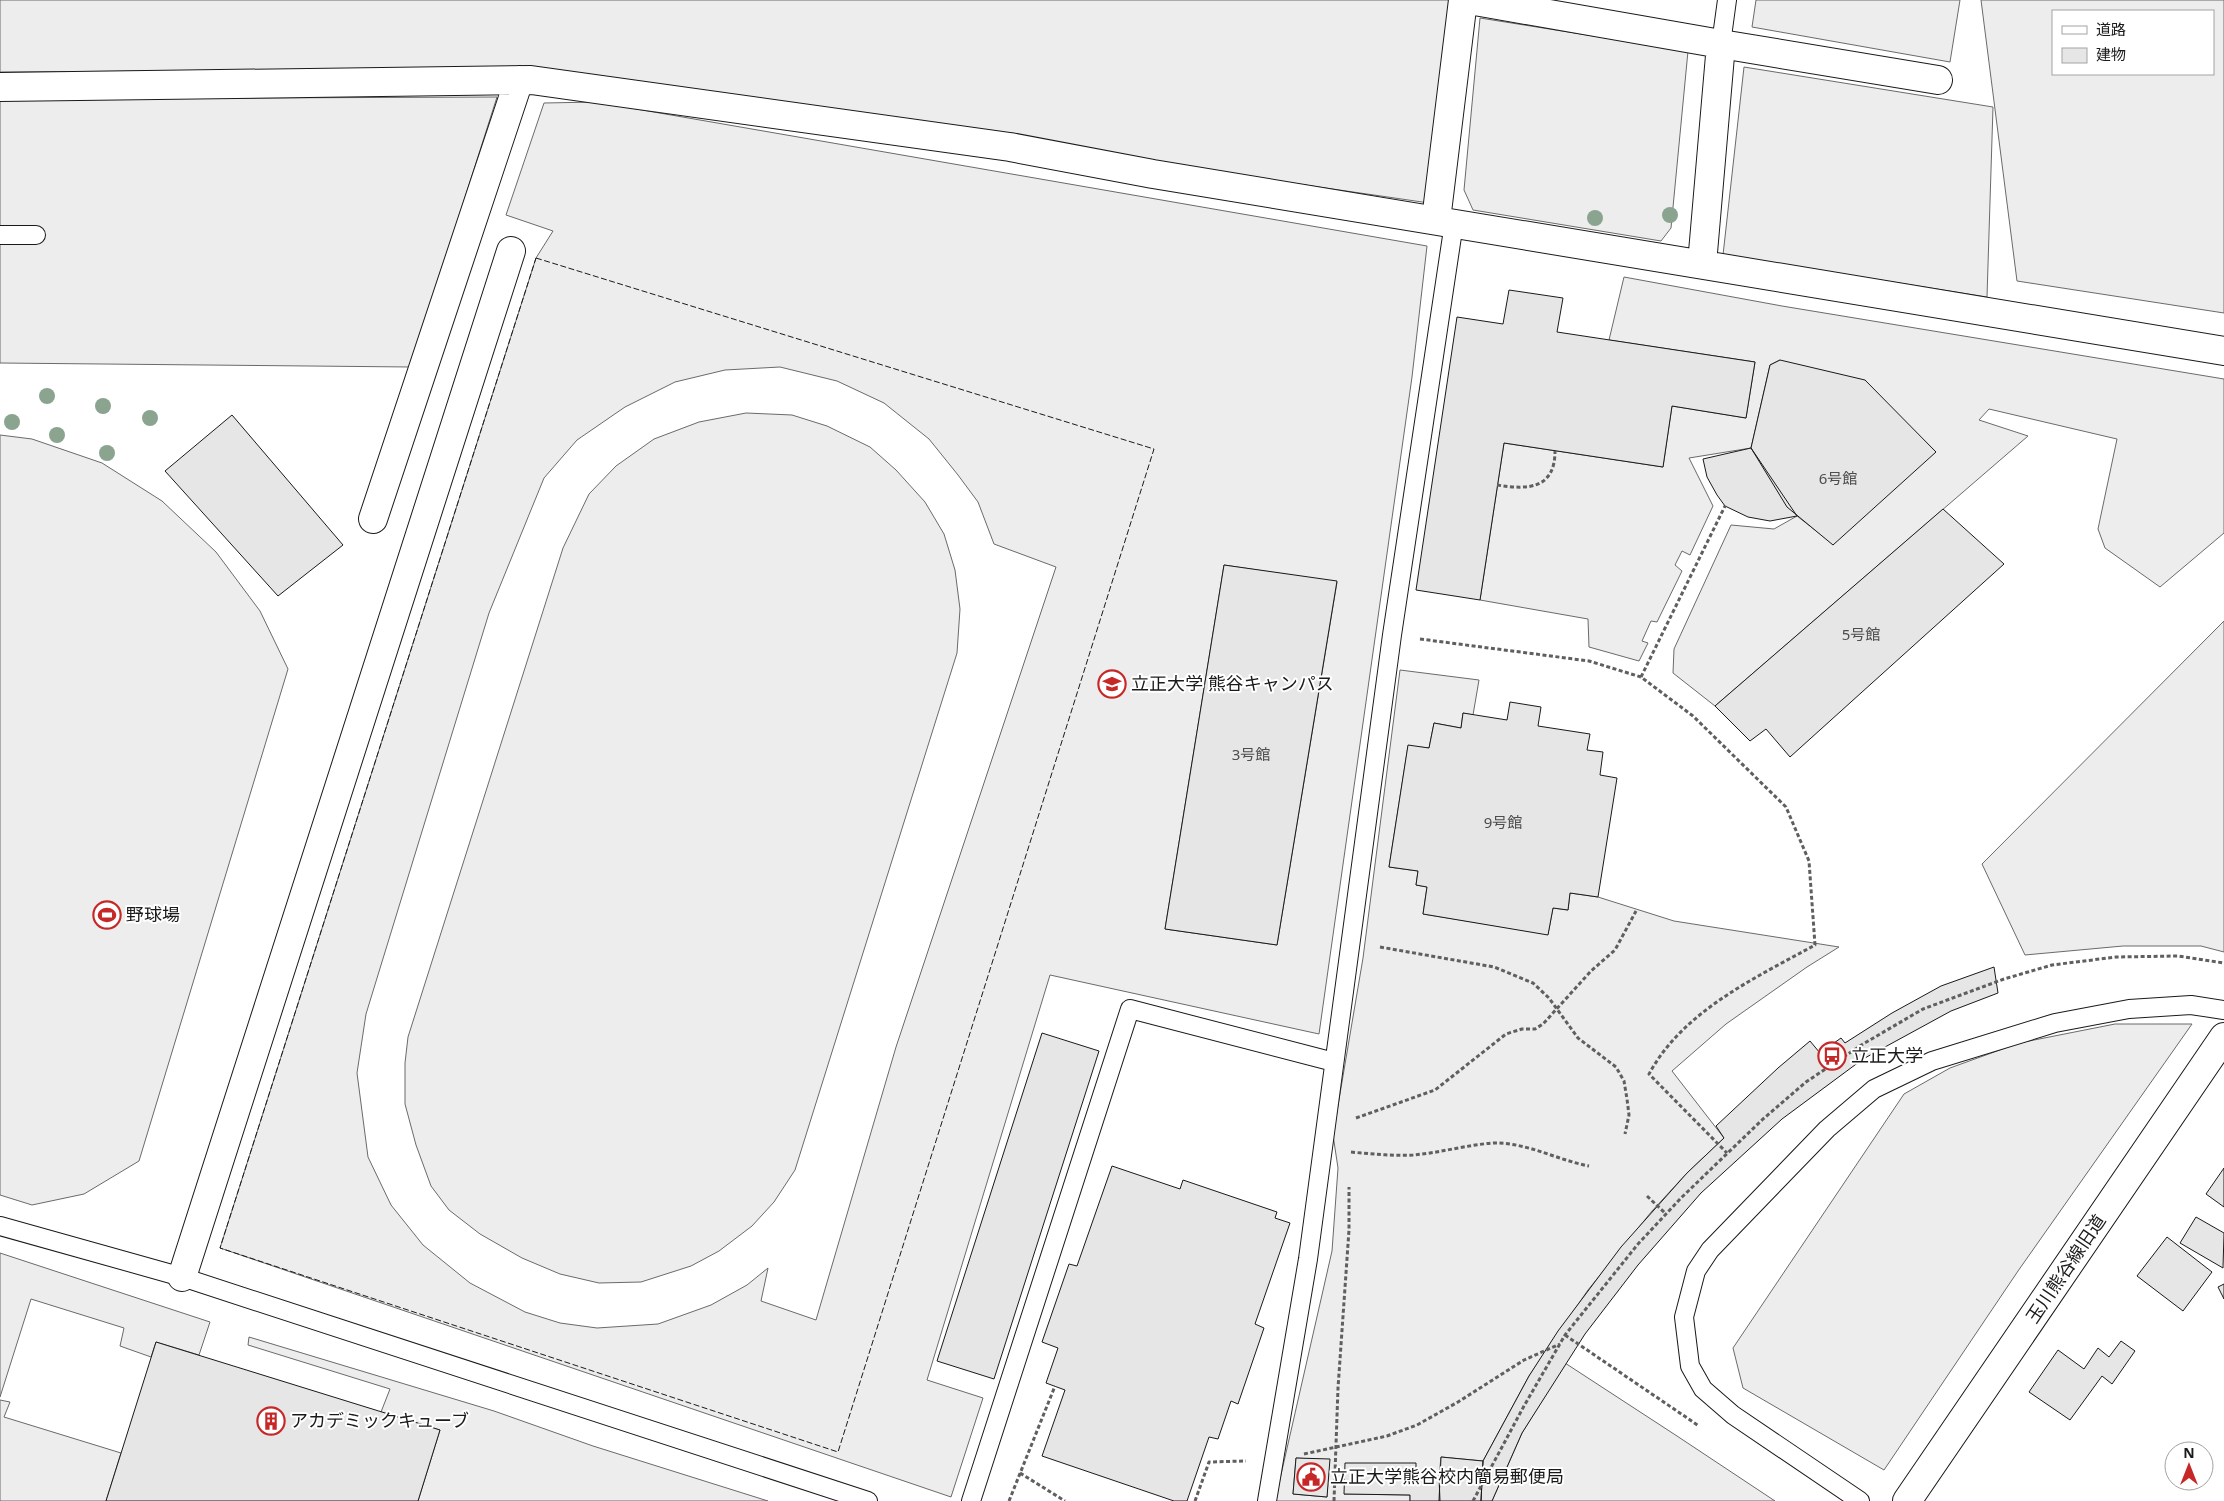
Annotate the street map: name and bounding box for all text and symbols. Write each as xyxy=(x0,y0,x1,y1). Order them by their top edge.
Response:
legend xyxy=(2052,10,2214,75)
text: 道路 xyxy=(2096,19,2126,39)
text: 建物 xyxy=(2096,44,2126,64)
house number: 6号館 xyxy=(1819,468,1857,488)
house number: 5号館 xyxy=(1842,624,1880,644)
school or university icon: 立正大学 熊谷キャンパス xyxy=(1097,669,1127,699)
place label: 立正大学 熊谷キャンパス xyxy=(1131,671,1334,695)
house number: 3号館 xyxy=(1232,744,1270,764)
house number: 9号館 xyxy=(1484,812,1522,832)
sports icon: 野球場 xyxy=(92,900,122,930)
place label: 野球場 xyxy=(126,902,180,926)
bus stop icon: 立正大学 xyxy=(1817,1041,1847,1071)
place label: 立正大学 xyxy=(1851,1043,1923,1067)
street label: 玉川熊谷線旧道 xyxy=(2020,1210,2110,1327)
building icon: アカデミックキューブ xyxy=(256,1406,286,1436)
place label: アカデミックキューブ xyxy=(290,1408,469,1432)
north arrow xyxy=(2164,1441,2214,1491)
text: N xyxy=(2183,1443,2195,1462)
public building icon: 立正大学熊谷校内簡易郵便局 xyxy=(1296,1462,1326,1492)
place label: 立正大学熊谷校内簡易郵便局 xyxy=(1330,1464,1564,1488)

